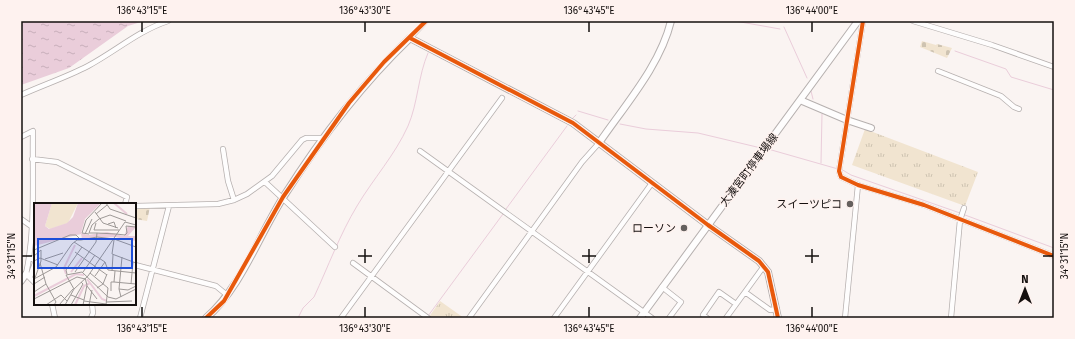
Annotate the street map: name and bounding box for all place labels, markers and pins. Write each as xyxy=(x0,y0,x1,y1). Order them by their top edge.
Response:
place label: スイーツピコ xyxy=(776,198,842,211)
marker: スイーツピコ xyxy=(845,199,855,209)
place label: ローソン xyxy=(632,222,676,235)
marker: ローソン xyxy=(679,223,689,233)

